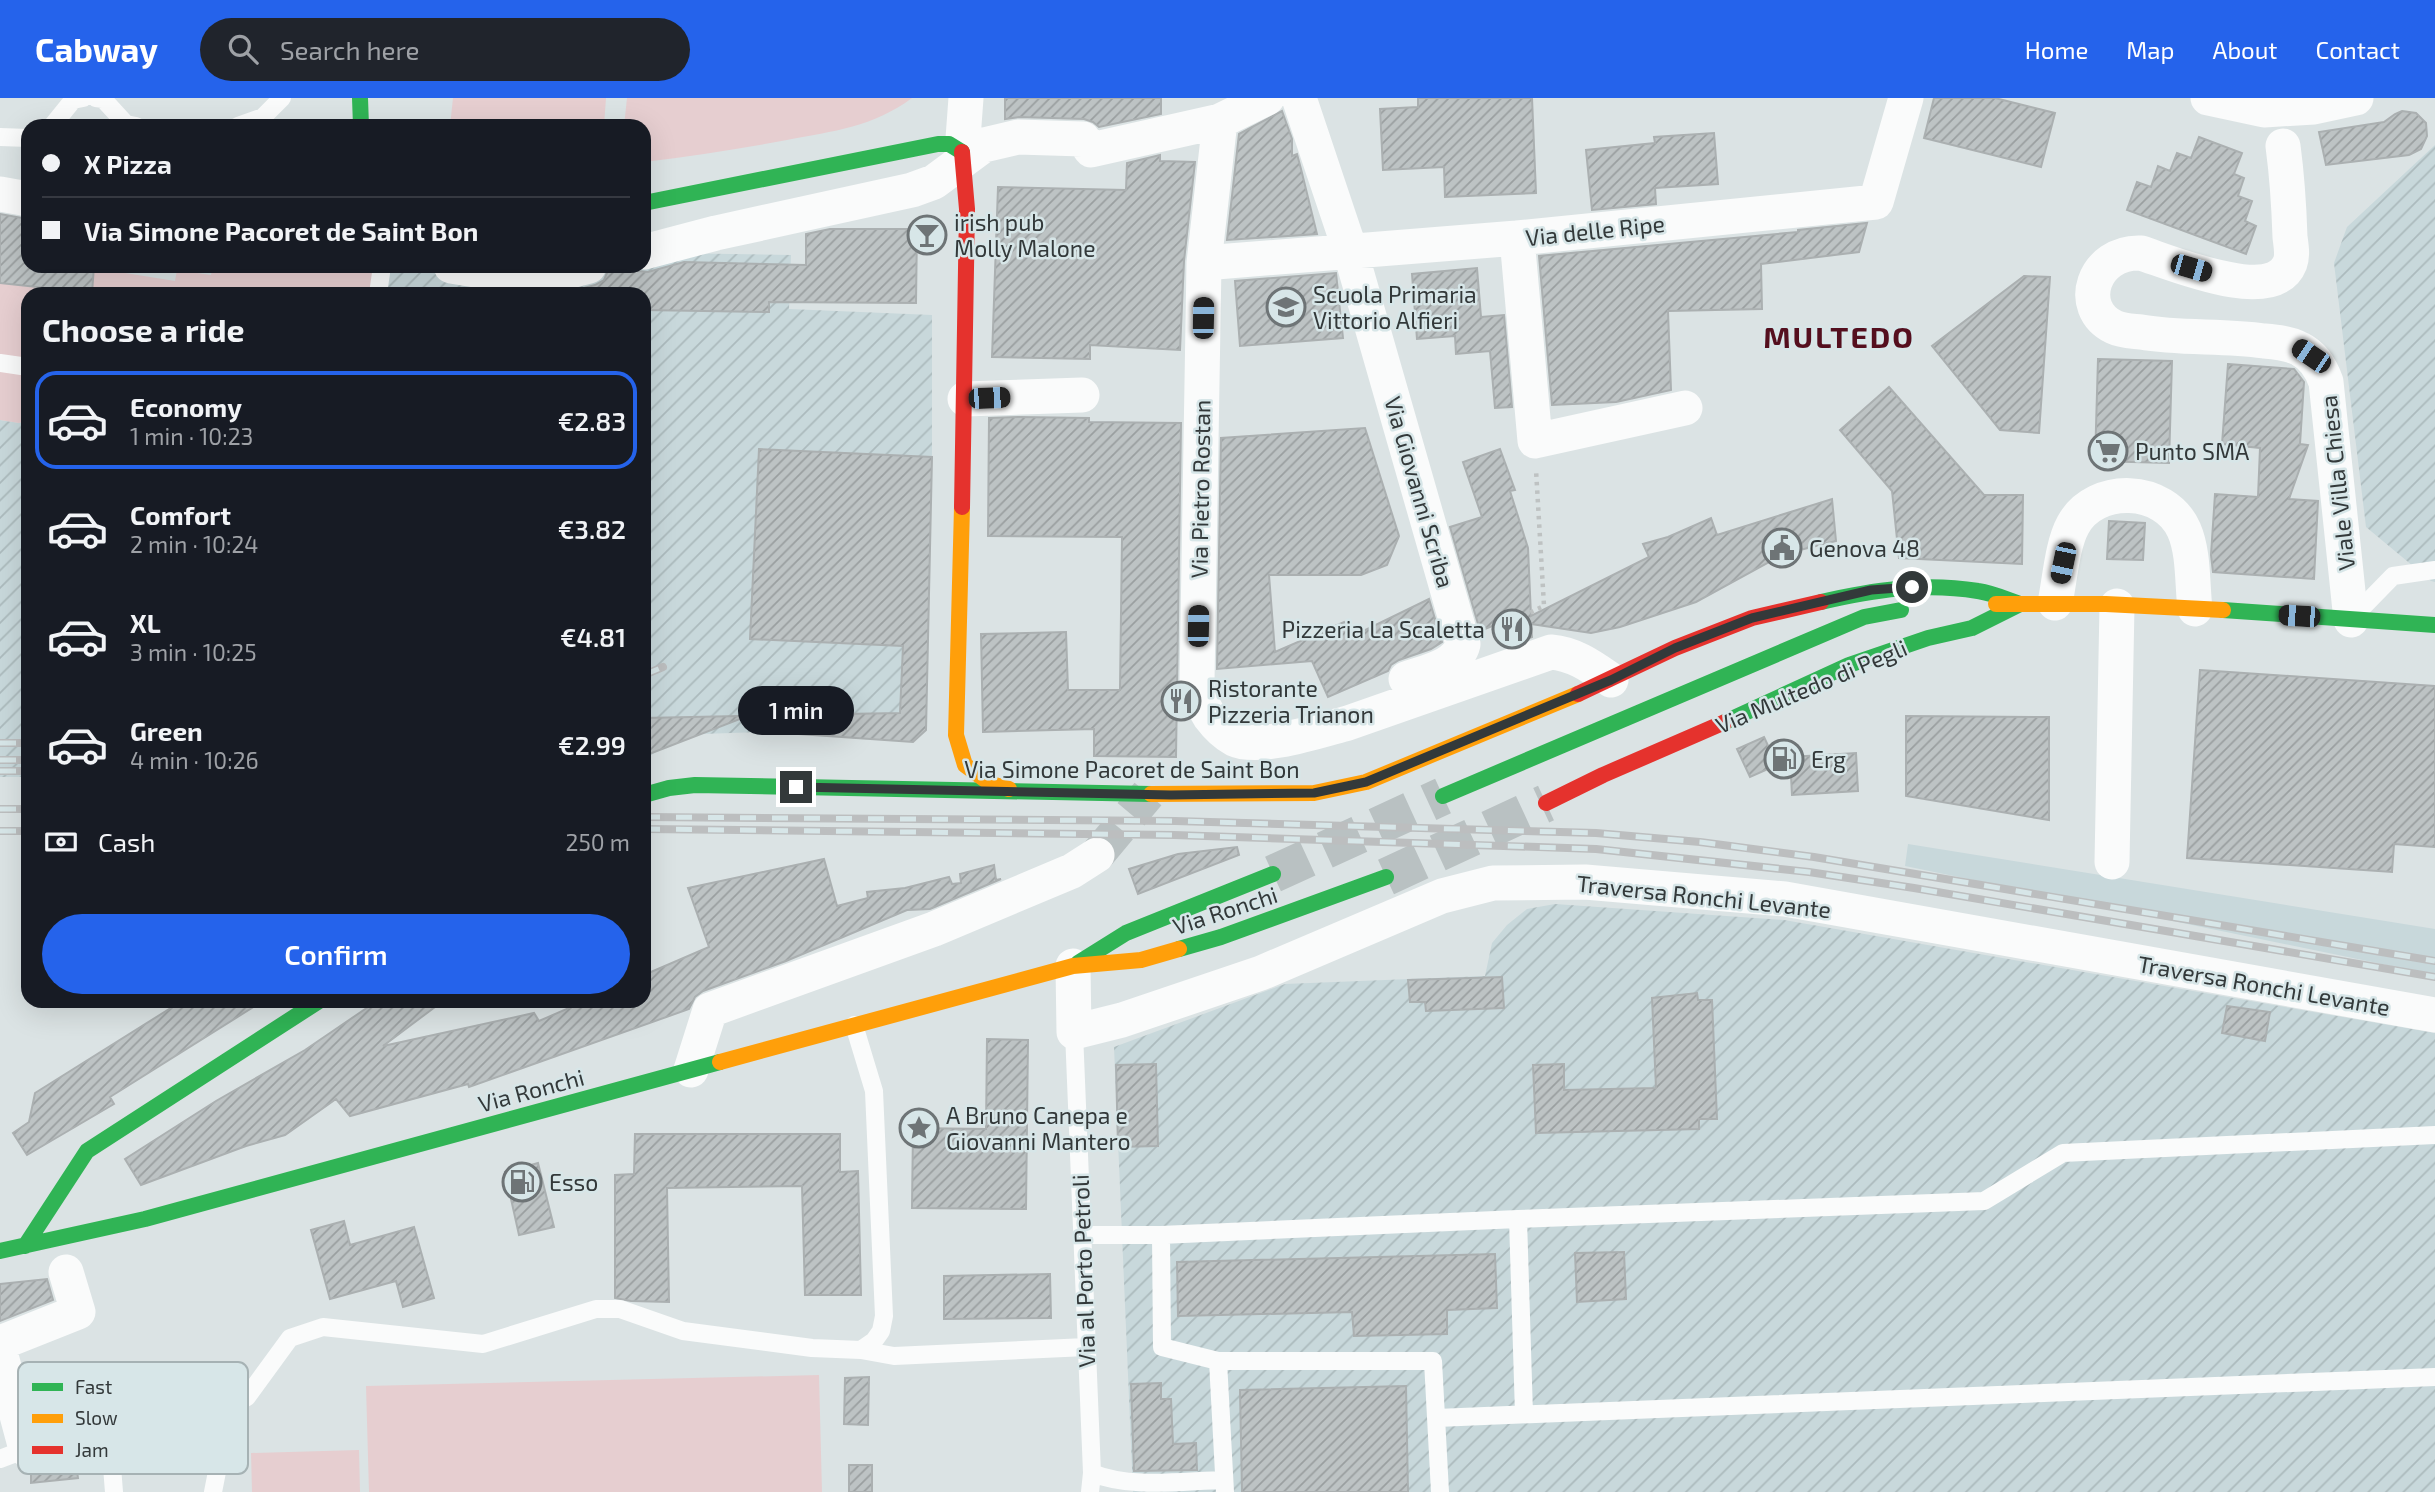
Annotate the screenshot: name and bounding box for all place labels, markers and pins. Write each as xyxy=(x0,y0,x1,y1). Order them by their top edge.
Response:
place label: irish pub Molly Malone xyxy=(954,208,1096,262)
bar icon: irish pub Molly Malone xyxy=(906,214,948,256)
place label: Scuola Primaria Vittorio Alfieri xyxy=(1313,280,1477,334)
school or university icon: Scuola Primaria Vittorio Alfieri xyxy=(1265,286,1307,328)
supermarket icon: Punto SMA xyxy=(2087,430,2129,472)
place label: Punto SMA xyxy=(2135,437,2250,465)
public building icon: Genova 48 xyxy=(1761,527,1803,569)
place label: Genova 48 xyxy=(1809,534,1920,562)
restaurant icon: Pizzeria La Scaletta xyxy=(1491,608,1533,650)
place label: Pizzeria La Scaletta xyxy=(1282,615,1485,643)
place label: Ristorante Pizzeria Trianon xyxy=(1208,674,1374,728)
restaurant icon: Ristorante Pizzeria Trianon xyxy=(1160,680,1202,722)
fuel station icon: Erg xyxy=(1763,738,1805,780)
place label: Erg xyxy=(1811,745,1846,773)
place label: A Bruno Canepa e Giovanni Mantero xyxy=(946,1101,1131,1155)
place icon: A Bruno Canepa e Giovanni Mantero xyxy=(898,1107,940,1149)
fuel station icon: Esso xyxy=(501,1161,543,1203)
place label: Esso xyxy=(549,1168,598,1196)

